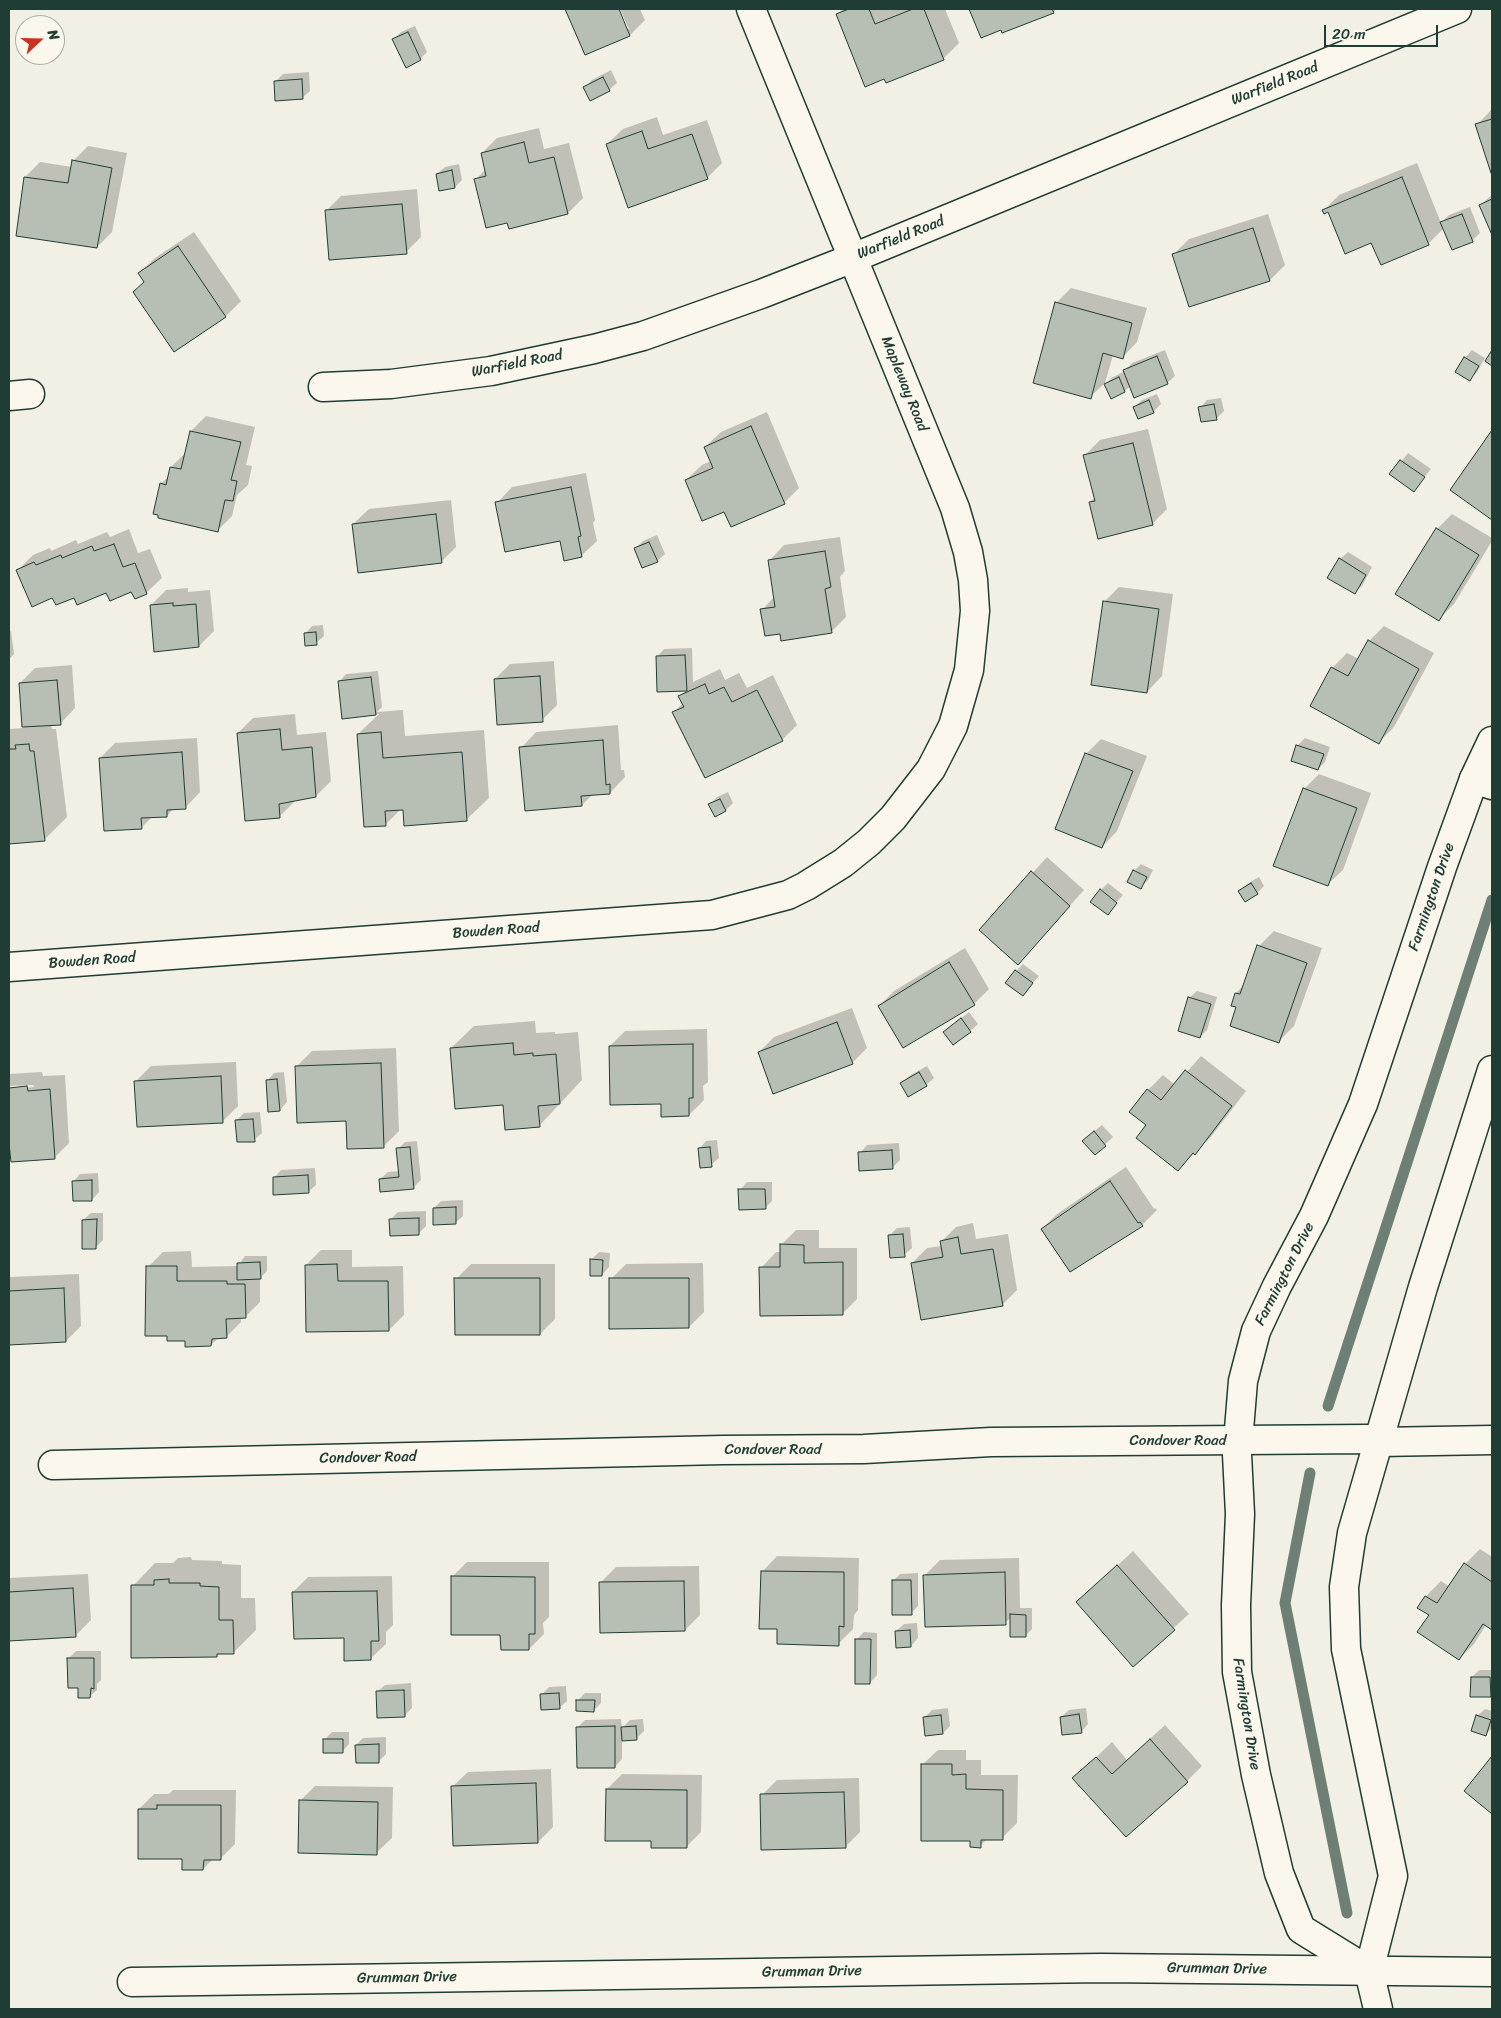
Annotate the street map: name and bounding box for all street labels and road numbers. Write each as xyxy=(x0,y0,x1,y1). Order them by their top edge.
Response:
street label: Warfield Road xyxy=(1229,58,1321,110)
street label: Warfield Road xyxy=(855,212,947,264)
street label: Mapleway Road xyxy=(877,334,931,434)
street label: Warfield Road xyxy=(470,346,564,382)
street label: Farmington Drive xyxy=(1405,841,1459,953)
street label: Bowden Road xyxy=(452,919,540,943)
street label: Bowden Road xyxy=(48,949,136,973)
street label: Farmington Drive xyxy=(1251,1219,1319,1329)
street label: Condover Road xyxy=(1129,1432,1227,1450)
street label: Condover Road xyxy=(724,1441,822,1459)
street label: Condover Road xyxy=(319,1448,417,1468)
street label: Farmington Drive xyxy=(1228,1657,1264,1771)
street label: Grumman Drive xyxy=(1167,1959,1267,1979)
street label: Grumman Drive xyxy=(762,1962,862,1982)
street label: Grumman Drive xyxy=(357,1968,457,1988)

